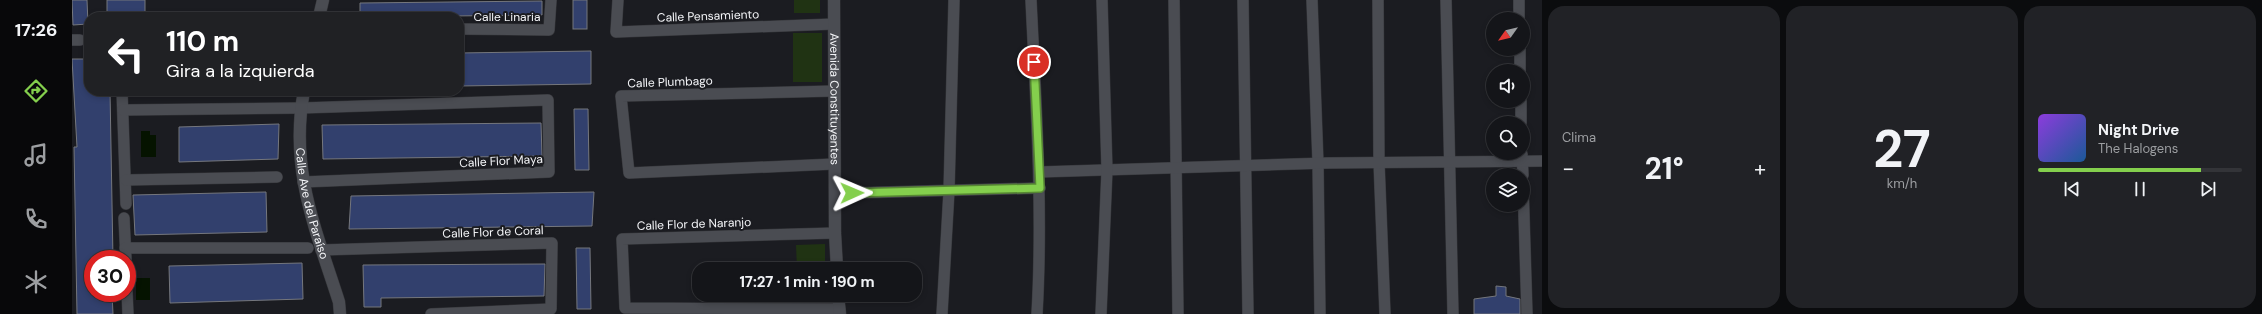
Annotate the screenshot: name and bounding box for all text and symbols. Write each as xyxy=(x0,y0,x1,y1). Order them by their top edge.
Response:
street label: Calle Pensamiento xyxy=(657,6,759,26)
street label: Calle Linaria xyxy=(474,9,540,25)
north arrow xyxy=(1486,12,1530,56)
map controls xyxy=(1486,12,1530,212)
text: 17:26 xyxy=(15,18,57,42)
text: 110 m xyxy=(166,23,239,60)
icon: left xyxy=(100,28,152,80)
street label: Avenida Constituyentes xyxy=(826,33,843,165)
pin xyxy=(1017,45,1051,79)
icon: arrive xyxy=(1023,51,1045,73)
text: Gira a la izquierda xyxy=(166,59,314,83)
button: sound xyxy=(1486,64,1530,108)
street label: Calle Plumbago xyxy=(627,73,713,91)
icon: directions xyxy=(22,77,50,105)
text: 27 xyxy=(1873,115,1931,183)
button: search xyxy=(1486,116,1530,160)
text: Night Drive xyxy=(2098,120,2179,140)
text: Clima xyxy=(1562,129,1596,146)
text: The Halogens xyxy=(2098,140,2178,157)
icon: music xyxy=(22,141,50,169)
street label: Calle Ave del Paraíso xyxy=(292,147,332,261)
text: 21° xyxy=(1644,149,1684,188)
street label: Calle Flor Maya xyxy=(459,151,543,171)
text: − xyxy=(1562,154,1574,183)
text: + xyxy=(1754,154,1766,183)
button: layers xyxy=(1486,168,1530,212)
position arrow xyxy=(831,172,873,214)
text: km/h xyxy=(1887,175,1917,192)
icon: previous xyxy=(2061,178,2083,200)
icon: pause xyxy=(2129,178,2151,200)
icon: next xyxy=(2197,178,2219,200)
icon: phone xyxy=(22,205,50,233)
street label: Calle Flor de Naranjo xyxy=(636,214,752,234)
street label: Calle Flor de Coral xyxy=(442,222,544,242)
speed limit sign: 30 xyxy=(84,250,136,302)
icon: climate xyxy=(22,268,50,296)
text: 17:27 · 1 min · 190 m xyxy=(739,272,875,292)

